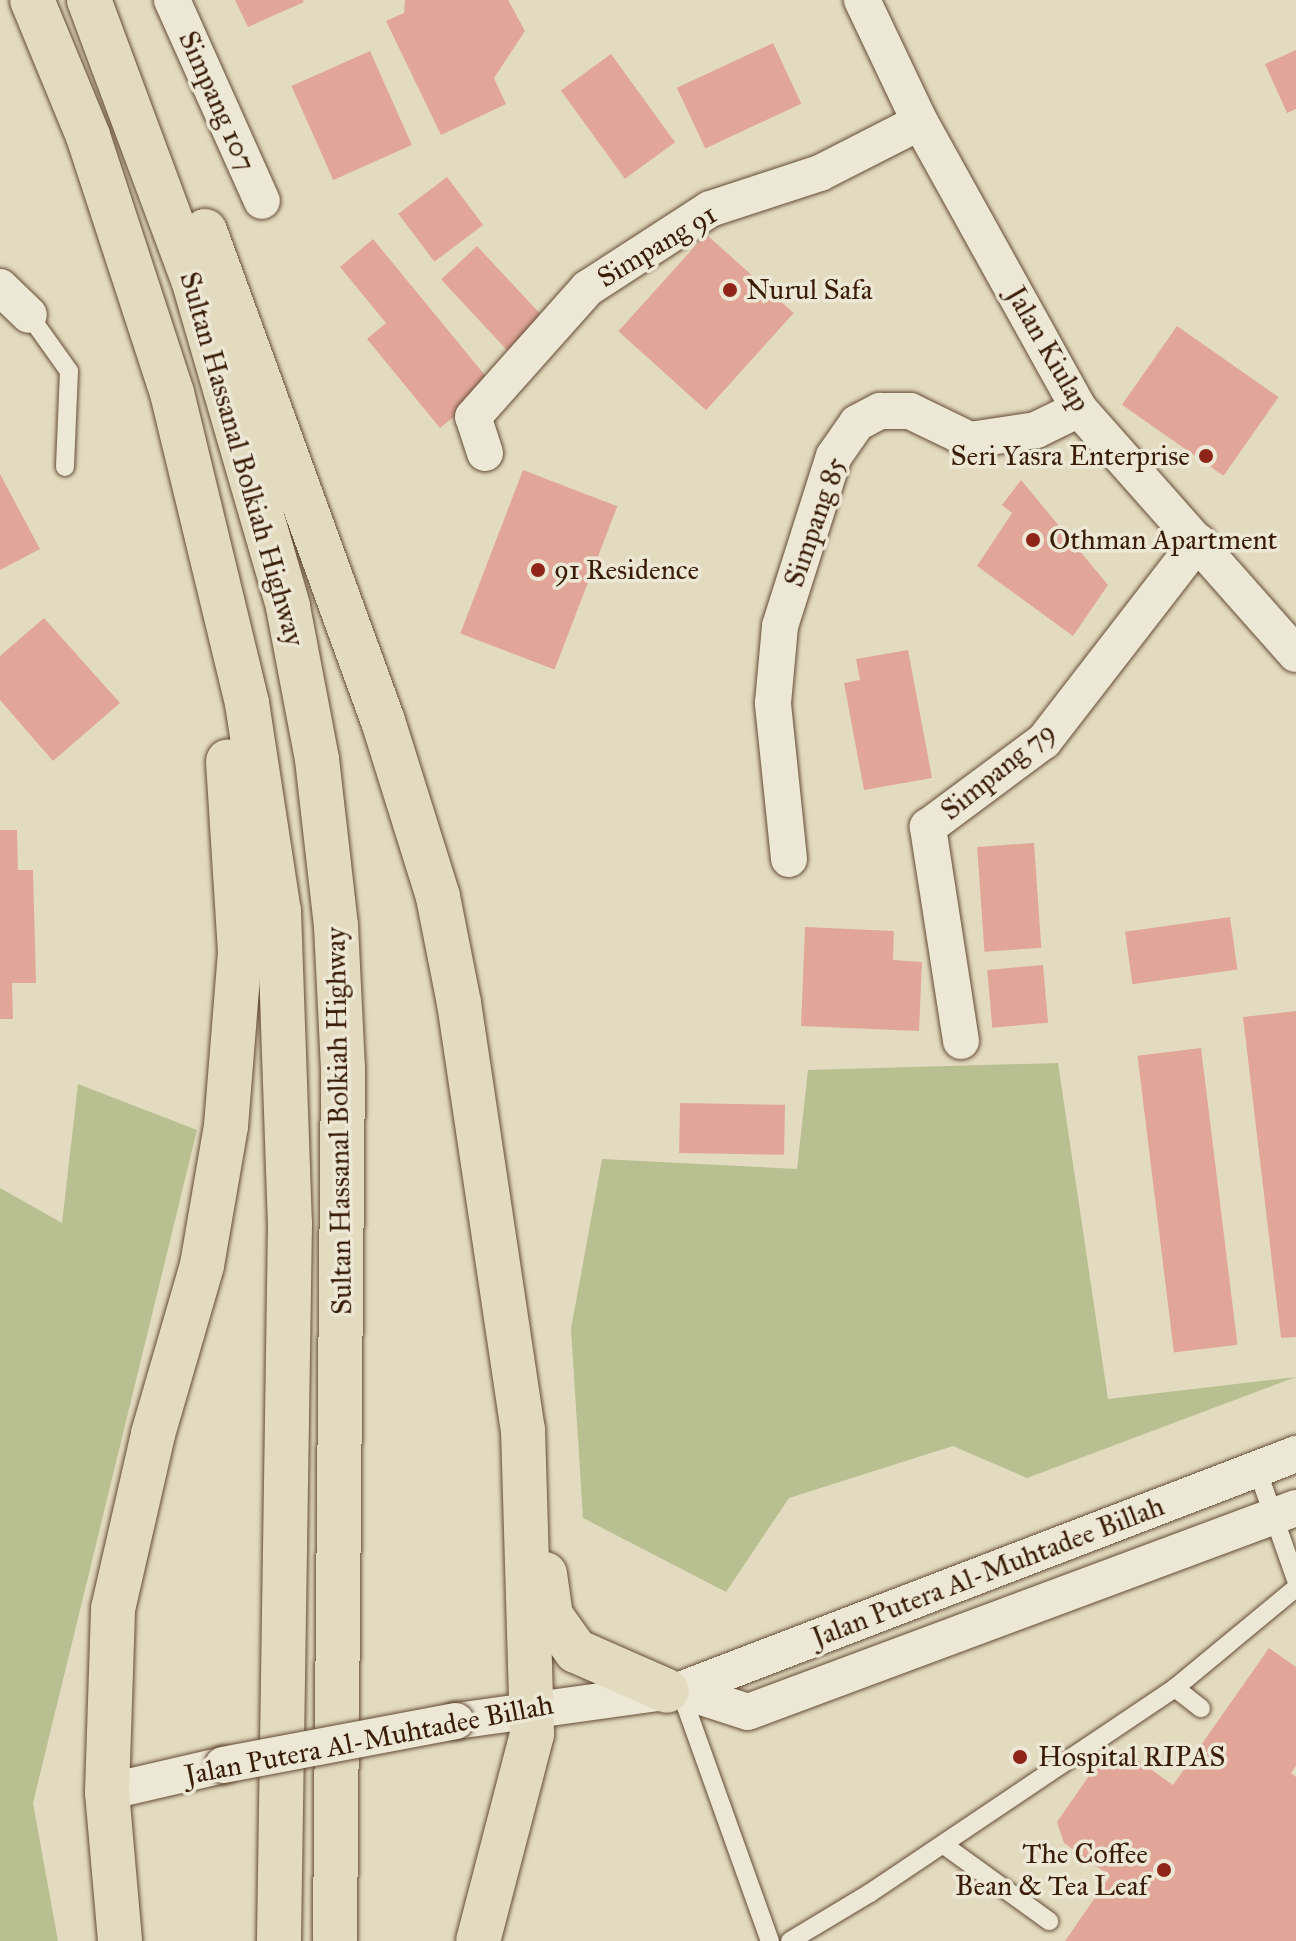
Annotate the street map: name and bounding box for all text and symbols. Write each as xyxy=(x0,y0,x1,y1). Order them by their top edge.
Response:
street label: Simpang 107 xyxy=(171,26,263,176)
street label: Simpang 91 xyxy=(591,197,723,295)
street label: Sultan Hassanal Bolkiah Highway xyxy=(172,268,312,650)
place label: Nurul Safa xyxy=(746,273,873,307)
marker: Nurul Safa xyxy=(721,281,739,299)
street label: Jalan Kiulap xyxy=(999,281,1097,417)
place label: Seri Yasra Enterprise xyxy=(950,439,1190,473)
marker: Seri Yasra Enterprise xyxy=(1197,447,1215,465)
street label: Simpang 85 xyxy=(777,453,853,591)
place label: Othman Apartment xyxy=(1049,523,1277,557)
marker: Othman Apartment xyxy=(1024,531,1042,549)
place label: 91 Residence xyxy=(554,553,699,587)
marker: 91 Residence xyxy=(529,561,547,579)
street label: Simpang 79 xyxy=(934,715,1062,827)
street label: Sultan Hassanal Bolkiah Highway xyxy=(319,927,359,1315)
street label: Jalan Putera Al-Muhtadee Billah xyxy=(807,1489,1169,1655)
street label: Jalan Putera Al-Muhtadee Billah xyxy=(182,1688,556,1792)
place label: Hospital RIPAS xyxy=(1038,1740,1225,1774)
marker: Hospital RIPAS xyxy=(1009,1746,1031,1768)
place label: The Coffee Bean & Tea Leaf xyxy=(955,1837,1148,1903)
marker: The Coffee Bean & Tea Leaf xyxy=(1155,1861,1173,1879)

